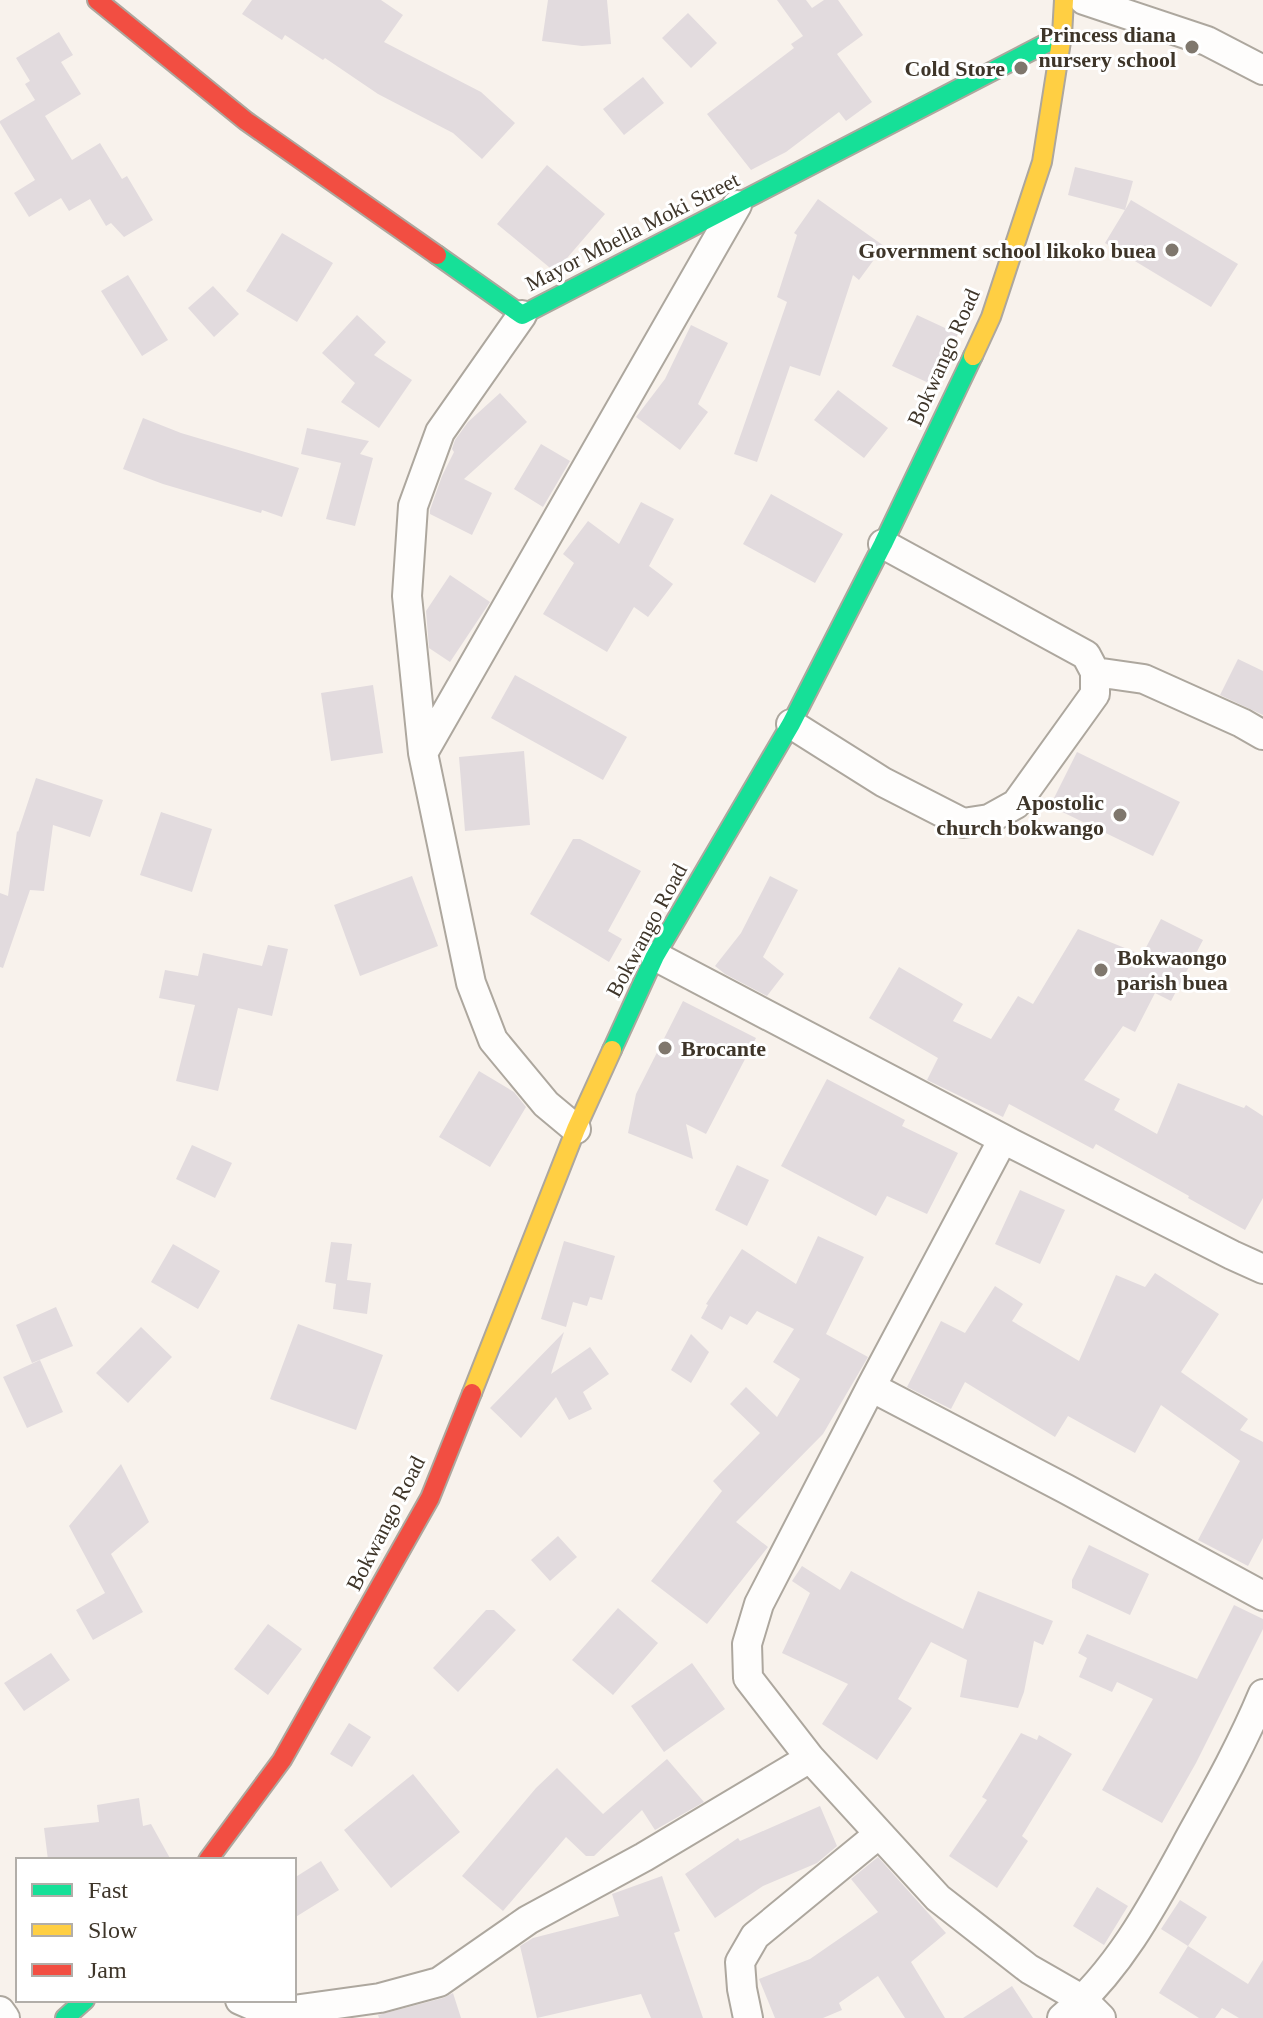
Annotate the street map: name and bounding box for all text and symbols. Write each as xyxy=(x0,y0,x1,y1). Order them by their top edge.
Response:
place label: Princess diana nursery school xyxy=(1039,22,1176,72)
marker: Princess diana nursery school xyxy=(1183,38,1201,56)
place label: Cold Store xyxy=(905,56,1005,81)
marker: Cold Store xyxy=(1012,59,1030,77)
street label: Mayor Mbella Moki Street xyxy=(521,167,743,296)
place label: Government school likoko buea xyxy=(858,238,1156,263)
marker: Government school likoko buea xyxy=(1163,241,1181,259)
street label: Bokwango Road xyxy=(902,285,985,430)
place label: Apostolic church bokwango xyxy=(936,790,1104,840)
marker: Apostolic church bokwango xyxy=(1111,806,1129,824)
street label: Bokwango Road xyxy=(601,859,692,1001)
place label: Bokwaongo parish buea xyxy=(1117,945,1228,995)
marker: Bokwaongo parish buea xyxy=(1092,961,1110,979)
place label: Brocante xyxy=(681,1036,766,1061)
marker: Brocante xyxy=(656,1039,674,1057)
street label: Bokwango Road xyxy=(341,1452,430,1595)
legend xyxy=(16,1858,296,2002)
text: Fast xyxy=(88,1877,128,1903)
text: Slow xyxy=(88,1917,138,1943)
text: Jam xyxy=(88,1957,127,1983)

